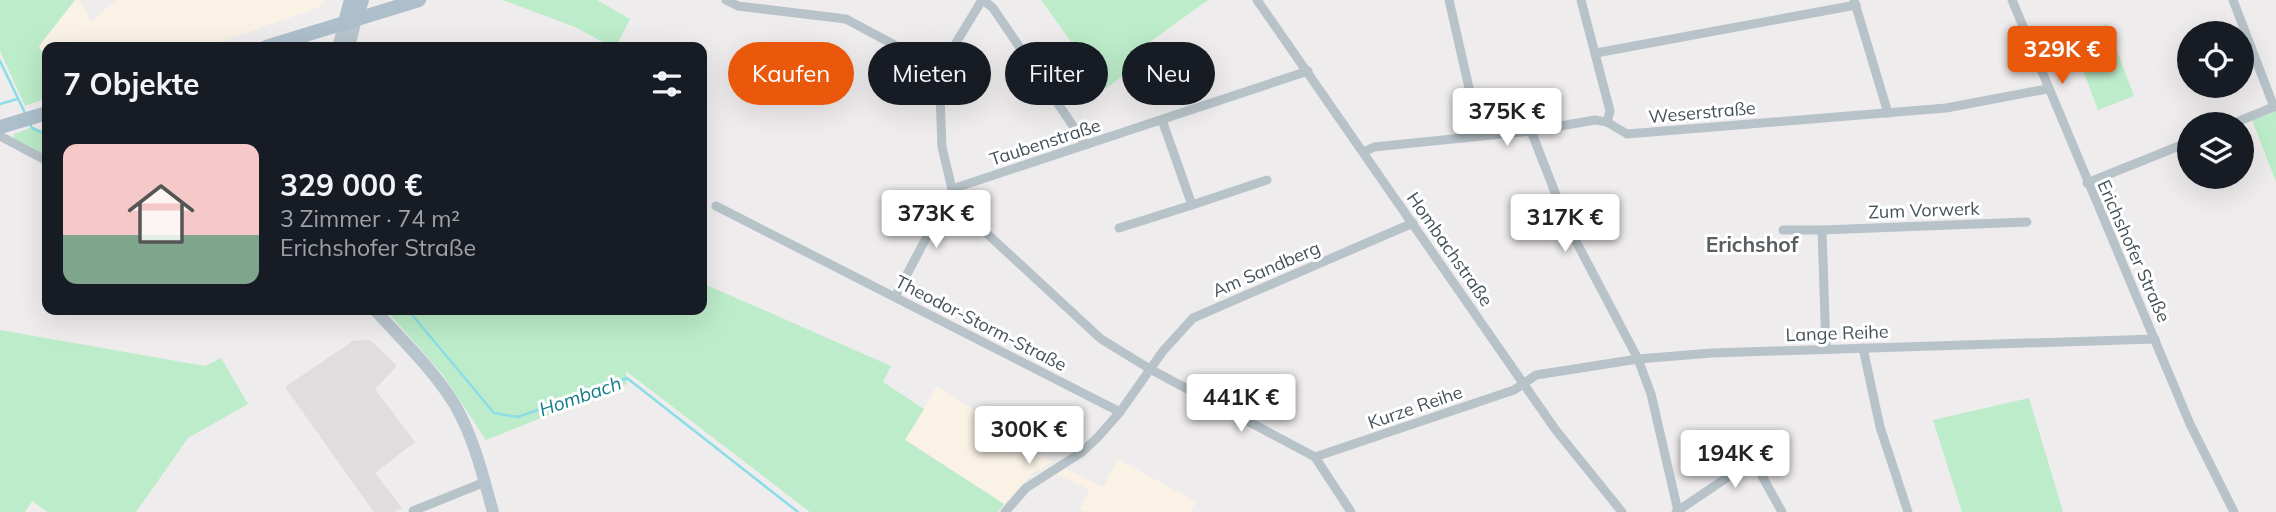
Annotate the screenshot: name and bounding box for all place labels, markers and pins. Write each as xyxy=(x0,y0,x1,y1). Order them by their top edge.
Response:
pin: 329K € xyxy=(2005,27,2119,86)
pin: 375K € xyxy=(1450,88,1564,148)
pin: 373K € xyxy=(879,190,993,250)
pin: 317K € xyxy=(1508,194,1622,254)
pin: 441K € xyxy=(1184,374,1298,434)
pin: 300K € xyxy=(972,406,1086,466)
pin: 194K € xyxy=(1678,430,1792,490)

